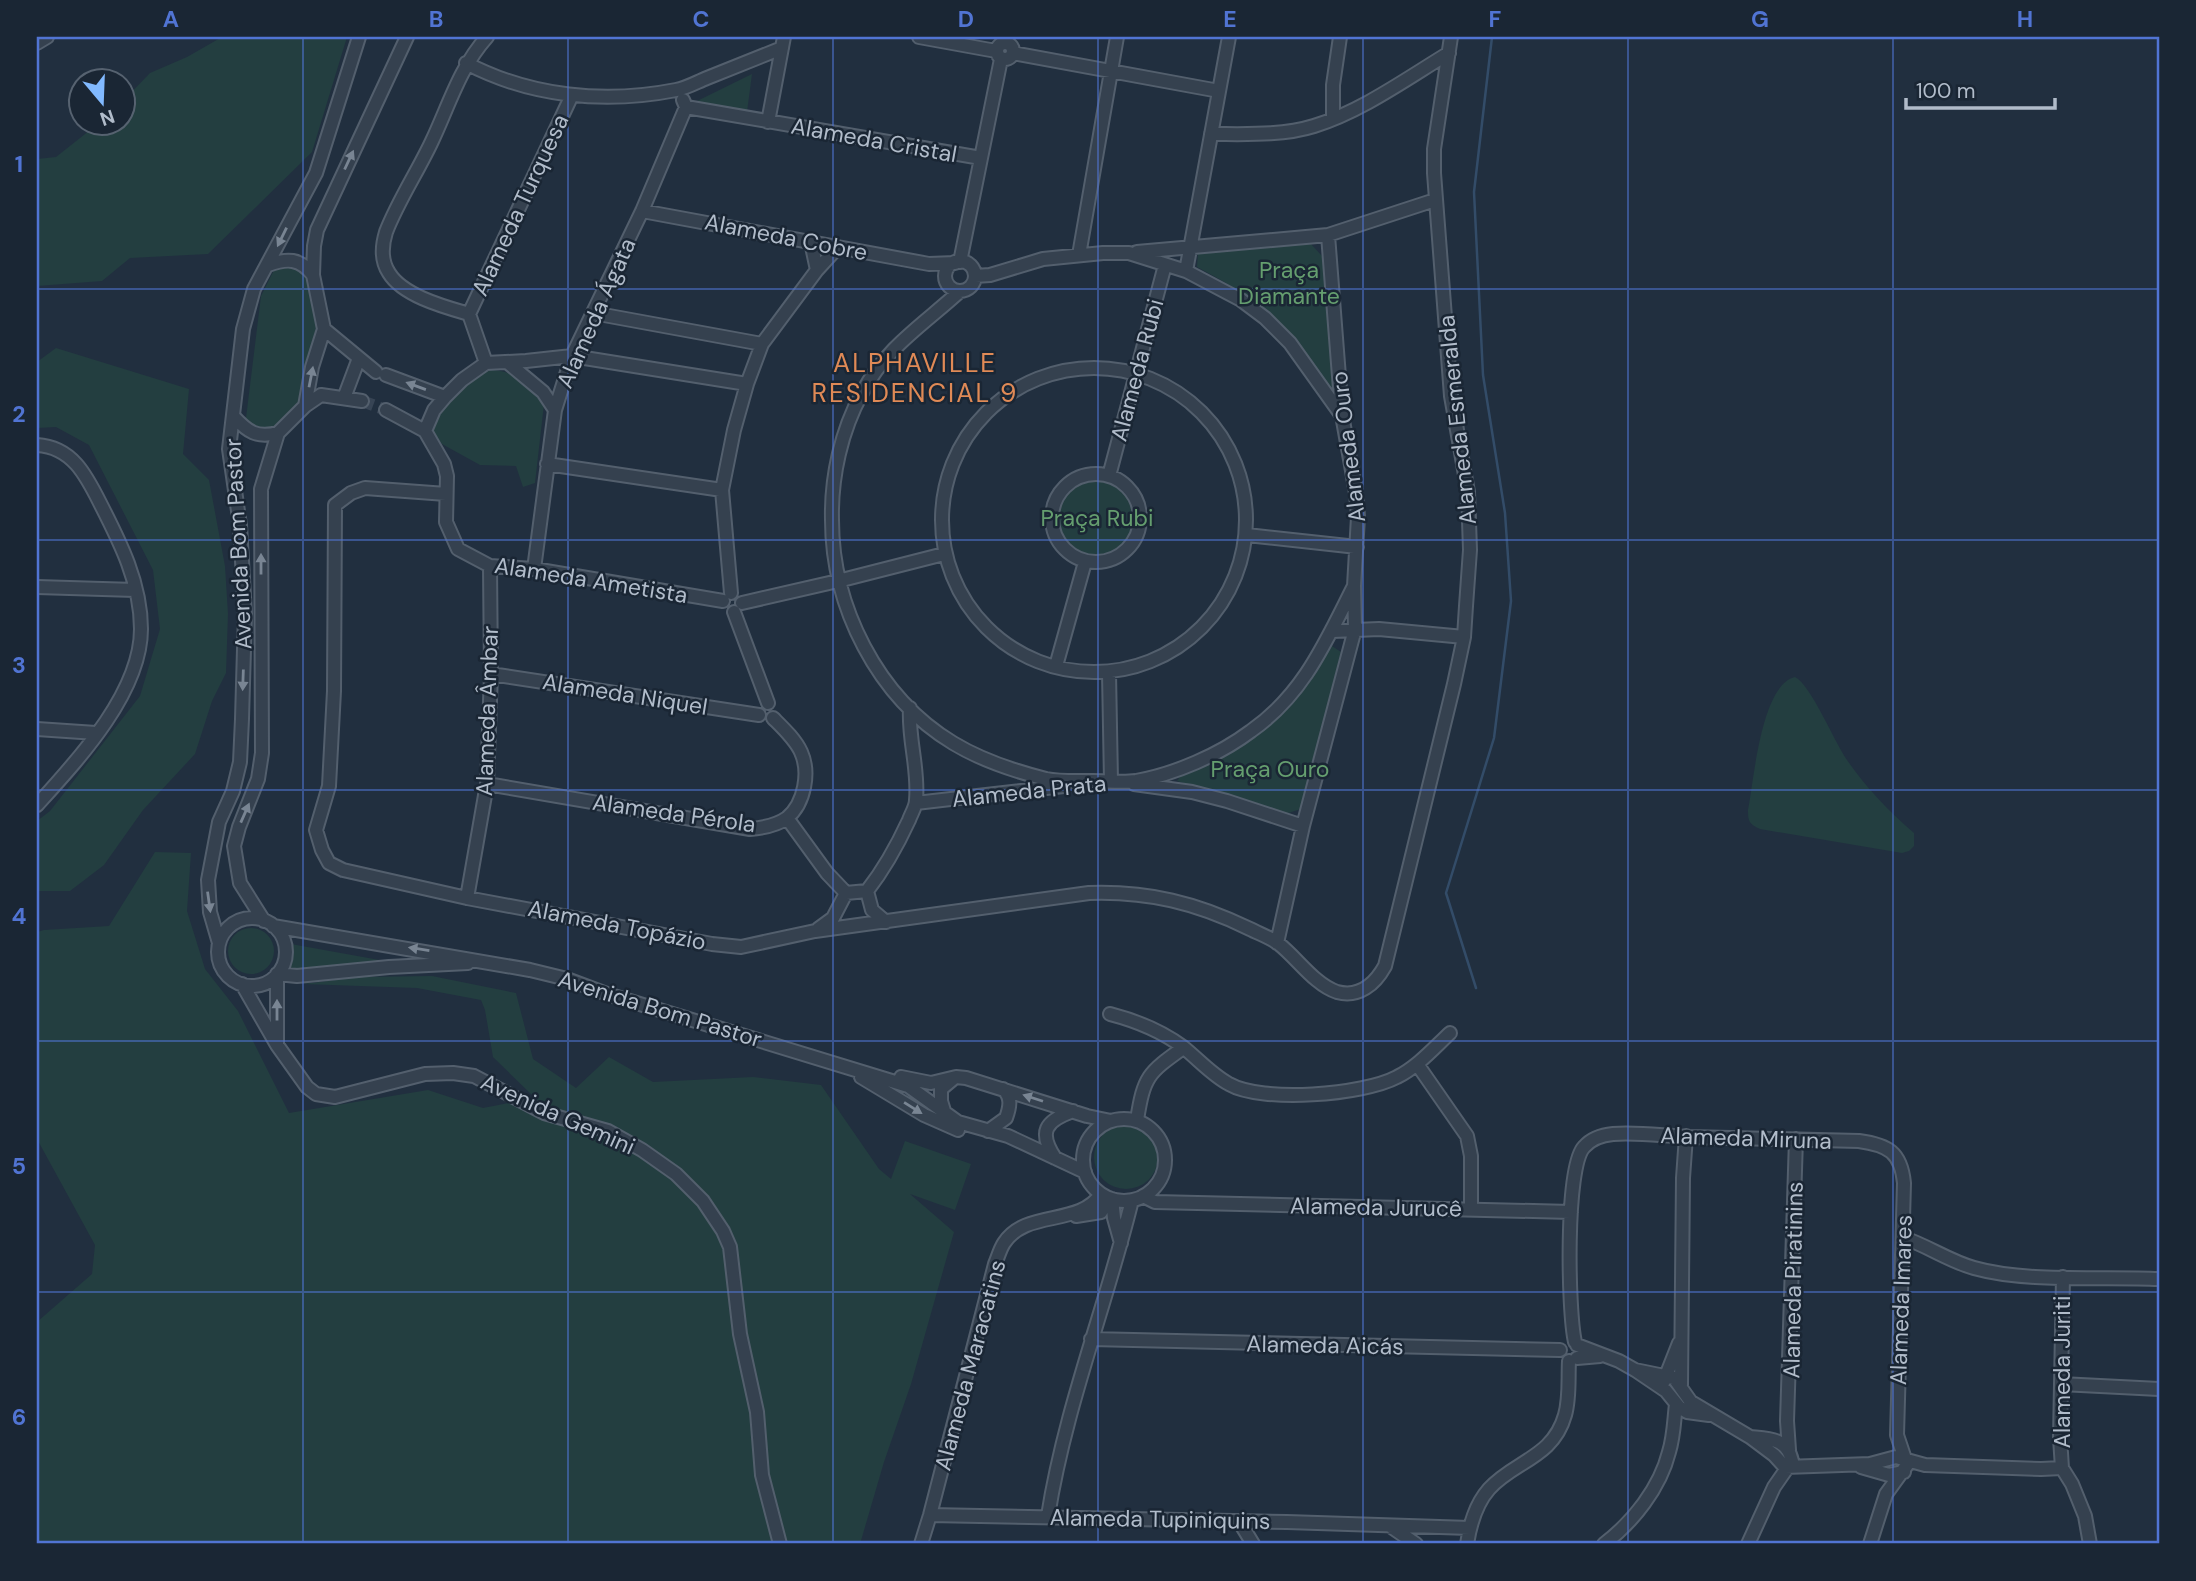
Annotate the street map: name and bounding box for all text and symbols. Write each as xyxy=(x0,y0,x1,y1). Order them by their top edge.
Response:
text: A xyxy=(163,4,179,34)
text: B xyxy=(429,4,443,34)
text: C xyxy=(693,4,709,34)
text: D xyxy=(958,4,974,34)
text: E xyxy=(1223,4,1237,34)
text: F xyxy=(1489,4,1502,34)
text: G xyxy=(1751,4,1769,34)
text: H xyxy=(2017,4,2033,34)
north arrow xyxy=(66,66,136,136)
scale bar xyxy=(1906,66,2054,110)
text: 100 m xyxy=(1916,77,1976,105)
text: N xyxy=(97,104,118,132)
street label: Alameda Turquesa xyxy=(465,109,575,301)
street label: Alameda Cristal xyxy=(789,111,959,169)
text: 1 xyxy=(15,149,23,179)
one-way arrow xyxy=(343,150,355,170)
street label: Alameda Cobre xyxy=(702,207,870,267)
one-way arrow xyxy=(277,227,288,247)
street label: Alameda Ágata xyxy=(549,233,643,393)
park label: Praça Diamante xyxy=(1238,255,1340,311)
street label: Alameda Rubi xyxy=(1104,295,1170,445)
street label: Alameda Esmeralda xyxy=(1431,314,1483,526)
district label: ALPHAVILLE RESIDENCIAL 9 xyxy=(812,346,1018,410)
one-way arrow xyxy=(305,366,316,388)
street label: Alameda Ouro xyxy=(1324,370,1372,524)
one-way arrow xyxy=(405,381,426,392)
text: 2 xyxy=(12,399,26,429)
street label: Avenida Bom Pastor xyxy=(217,437,259,651)
park label: Praça Rubi xyxy=(1041,503,1153,533)
street label: Alameda Ametista xyxy=(492,550,690,610)
one-way arrow xyxy=(255,552,267,574)
street label: Alameda Âmbar xyxy=(469,625,505,797)
text: 3 xyxy=(12,650,26,680)
street label: Alameda Niquel xyxy=(540,666,710,722)
one-way arrow xyxy=(238,669,249,691)
park label: Praça Ouro xyxy=(1211,754,1329,784)
street label: Alameda Prata xyxy=(950,768,1108,814)
street label: Alameda Pérola xyxy=(590,787,758,839)
one-way arrow xyxy=(239,803,251,823)
one-way arrow xyxy=(204,891,215,913)
street label: Alameda Topázio xyxy=(525,893,709,957)
text: 4 xyxy=(12,901,27,931)
one-way arrow xyxy=(408,944,430,955)
street label: Avenida Bom Pastor xyxy=(554,964,766,1054)
one-way arrow xyxy=(271,999,283,1021)
street label: Avenida Gemini xyxy=(476,1067,640,1161)
one-way arrow xyxy=(1023,1092,1044,1103)
one-way arrow xyxy=(903,1101,923,1114)
street label: Alameda Miruna xyxy=(1660,1120,1832,1156)
text: 5 xyxy=(12,1151,26,1181)
street label: Alameda Piratinins xyxy=(1776,1181,1810,1379)
street label: Alameda Jurucê xyxy=(1290,1191,1462,1223)
street label: Alameda Imares xyxy=(1883,1214,1919,1386)
street label: Alameda Maracatins xyxy=(927,1256,1013,1474)
street label: Alameda Juriti xyxy=(2047,1296,2077,1448)
street label: Alameda Aicás xyxy=(1246,1329,1404,1361)
text: 6 xyxy=(12,1402,26,1432)
street label: Alameda Tupiniquins xyxy=(1049,1502,1271,1536)

